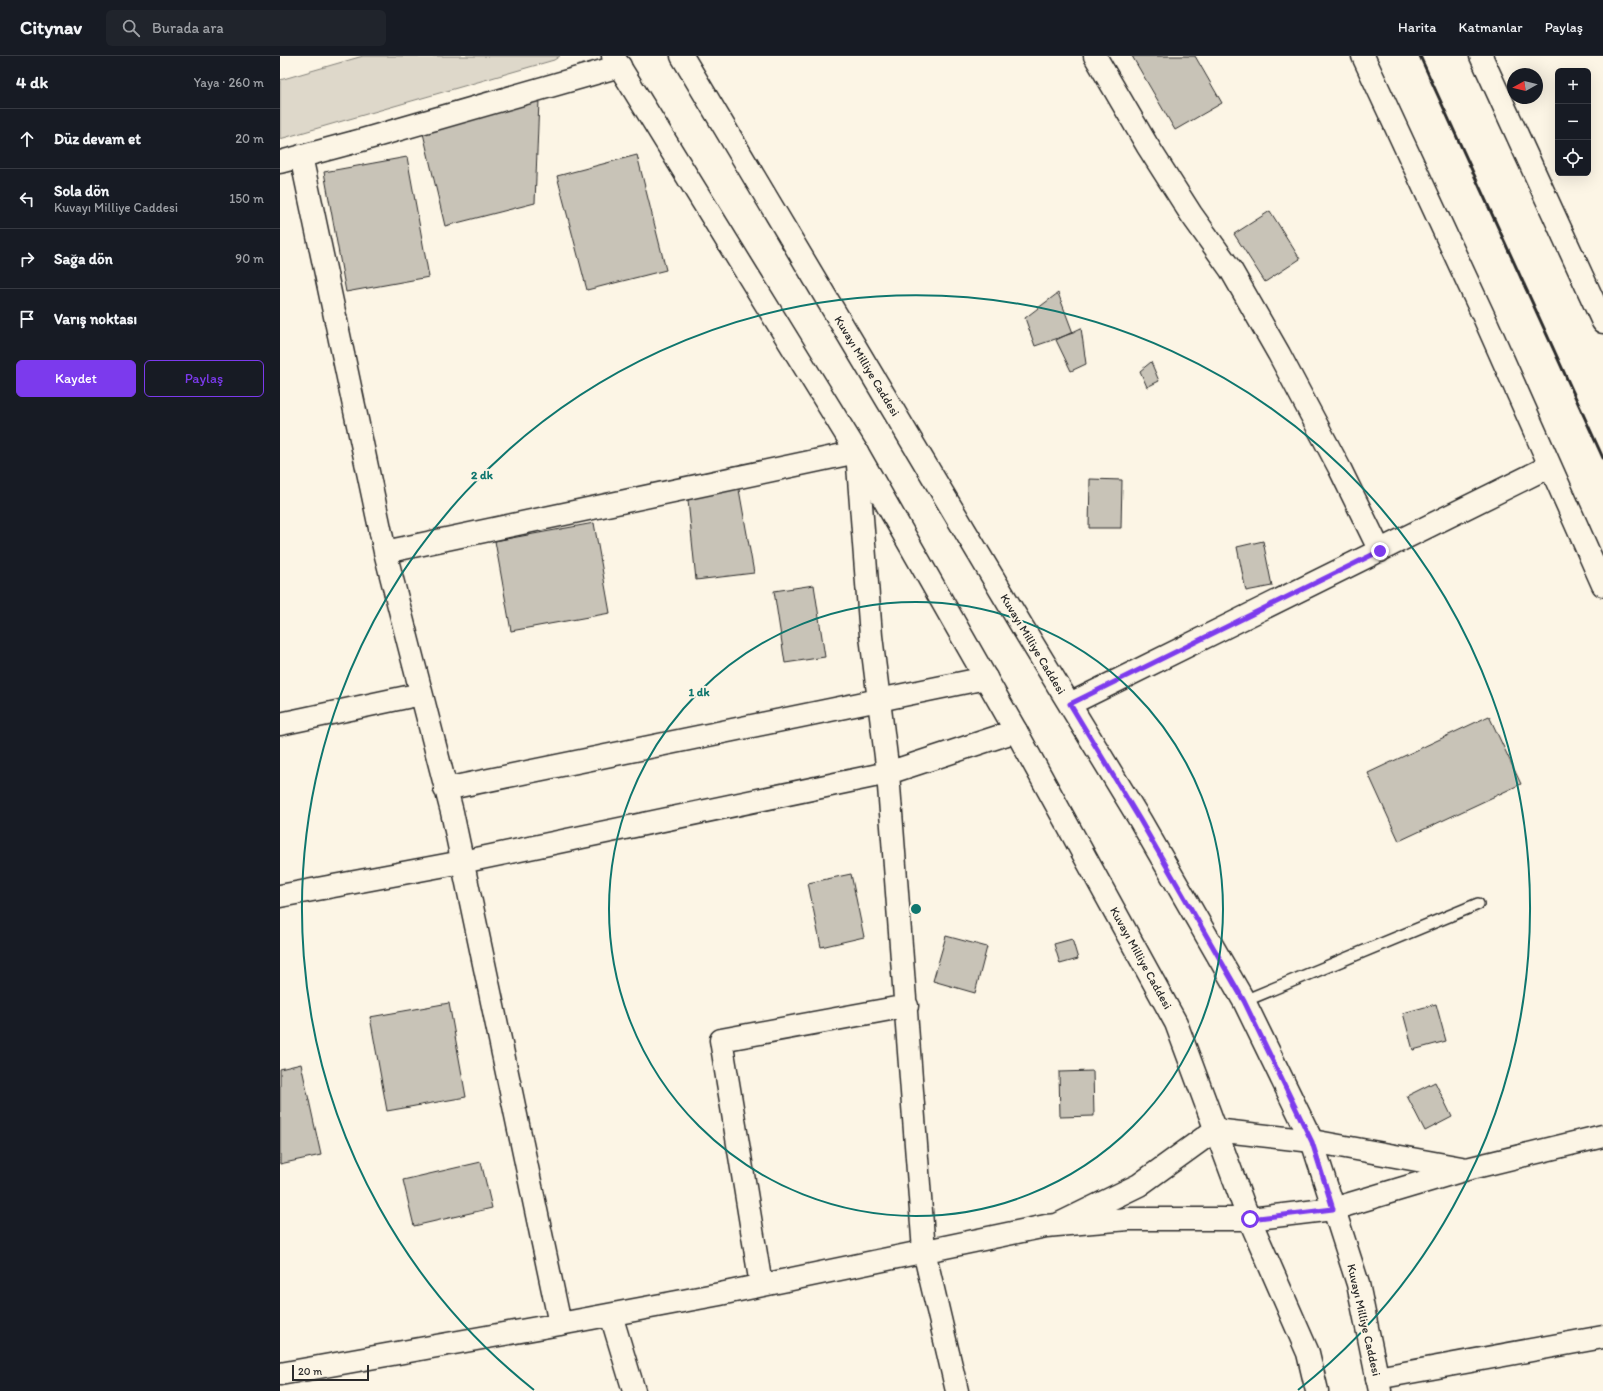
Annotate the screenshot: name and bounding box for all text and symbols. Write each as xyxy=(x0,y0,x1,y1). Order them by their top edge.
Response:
search box xyxy=(106,10,386,46)
text: Citynav xyxy=(20,16,82,39)
icon: search xyxy=(120,17,142,39)
text: Burada ara xyxy=(152,19,224,37)
text: Harita xyxy=(1398,19,1437,36)
text: Katmanlar xyxy=(1459,19,1523,36)
text: Paylaş xyxy=(1545,19,1583,36)
north arrow xyxy=(1507,68,1543,104)
map controls xyxy=(1555,68,1591,176)
button: + xyxy=(1555,68,1591,104)
text: 4 dk xyxy=(16,72,48,92)
text: Yaya · 260 m xyxy=(194,75,264,90)
button: − xyxy=(1555,104,1591,140)
icon: ahead xyxy=(16,128,38,150)
text: Düz devam et xyxy=(54,130,141,148)
text: 20 m xyxy=(235,131,264,146)
button: locate xyxy=(1555,140,1591,176)
text: Sola dön xyxy=(54,182,109,200)
icon: left xyxy=(16,188,38,210)
text: 150 m xyxy=(229,191,264,206)
text: Kuvayı Milliye Caddesi xyxy=(54,200,178,215)
icon: right xyxy=(16,248,38,270)
text: Sağa dön xyxy=(54,250,113,268)
text: 90 m xyxy=(235,251,264,266)
icon: arrive xyxy=(16,308,38,330)
text: Varış noktası xyxy=(54,310,137,328)
street label: Kuvayı Milliye Caddesi xyxy=(831,313,903,419)
button: Kaydet xyxy=(16,360,136,397)
button: Paylaş xyxy=(144,360,264,397)
text: 2 dk xyxy=(471,468,494,482)
route end xyxy=(1371,542,1389,560)
street label: Kuvayı Milliye Caddesi xyxy=(997,591,1069,697)
text: 1 dk xyxy=(688,685,710,699)
centre of rings xyxy=(909,902,923,916)
street label: Kuvayı Milliye Caddesi xyxy=(1107,904,1175,1012)
route start xyxy=(1241,1210,1259,1228)
street label: Kuvayı Milliye Caddesi xyxy=(1344,1263,1384,1377)
scale bar xyxy=(292,1363,369,1382)
text: 20 m xyxy=(298,1365,322,1378)

